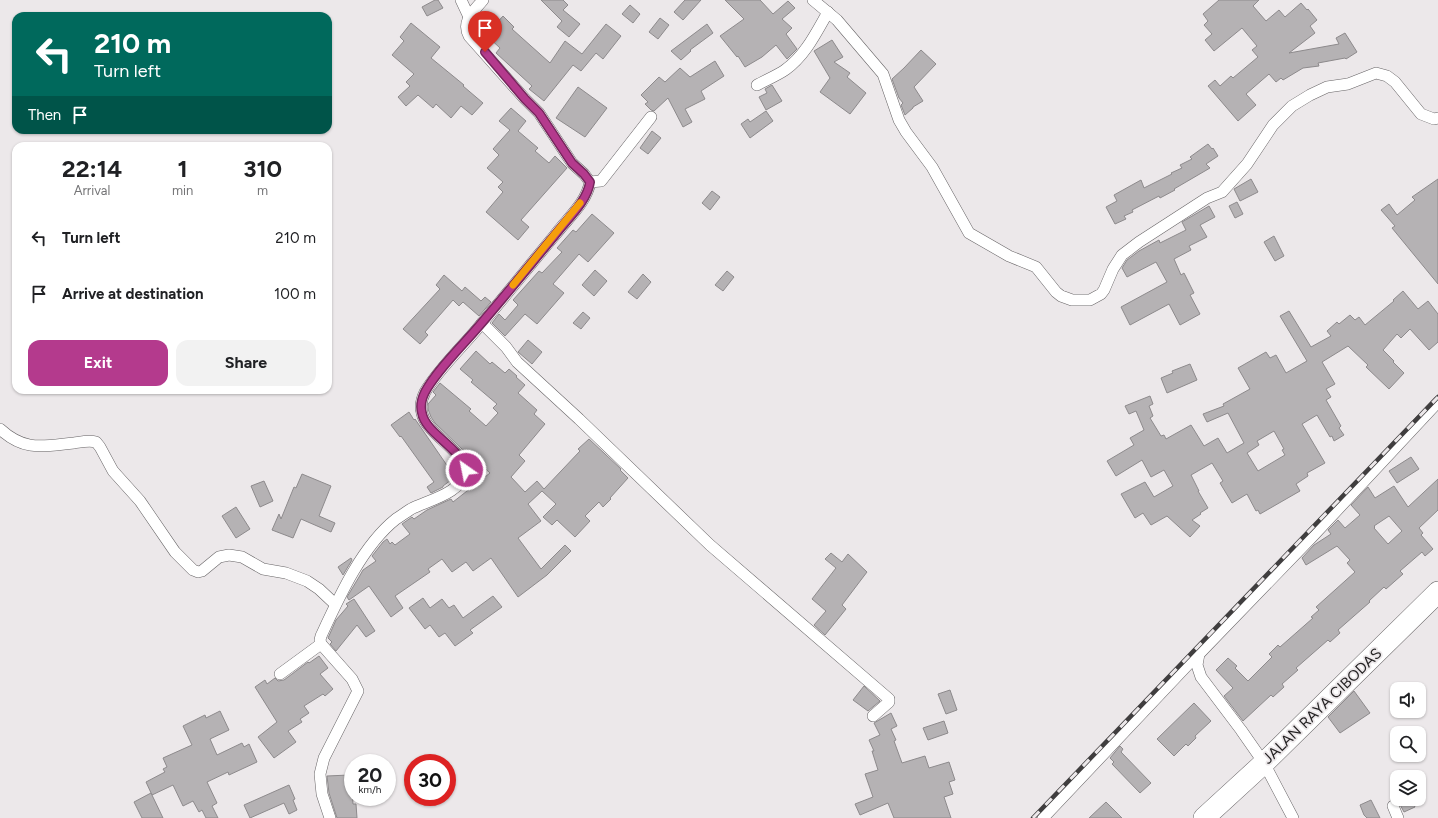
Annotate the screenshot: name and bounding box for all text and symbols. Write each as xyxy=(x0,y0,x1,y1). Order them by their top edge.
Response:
pin xyxy=(468,11,502,52)
icon: arrive xyxy=(474,17,496,39)
text: 210 m xyxy=(94,26,171,60)
icon: left xyxy=(28,28,80,80)
text: Turn left xyxy=(94,60,161,82)
icon: arrive xyxy=(69,104,91,126)
text: Then xyxy=(28,106,61,124)
text: 22:14 xyxy=(62,154,122,183)
text: 1 xyxy=(178,154,188,183)
text: 310 xyxy=(243,154,282,183)
text: Arrival xyxy=(74,183,110,198)
text: min xyxy=(172,183,193,198)
text: m xyxy=(257,183,268,198)
icon: left xyxy=(28,227,50,249)
text: Turn left xyxy=(62,229,120,247)
text: 210 m xyxy=(275,229,316,247)
icon: arrive xyxy=(28,283,50,305)
text: Arrive at destination xyxy=(62,285,203,303)
text: 100 m xyxy=(274,285,316,303)
button: Exit xyxy=(28,340,168,386)
button: Share xyxy=(176,340,316,386)
position arrow xyxy=(445,449,487,491)
street label: JALAN RAYA CIBODAS xyxy=(1259,644,1385,768)
map controls xyxy=(1390,682,1426,806)
button: sound xyxy=(1390,682,1426,718)
button: search xyxy=(1390,726,1426,762)
speed limit sign: 30 xyxy=(404,754,456,806)
text: 20 xyxy=(358,763,382,787)
button: layers xyxy=(1390,770,1426,806)
text: km/h xyxy=(359,783,381,796)

